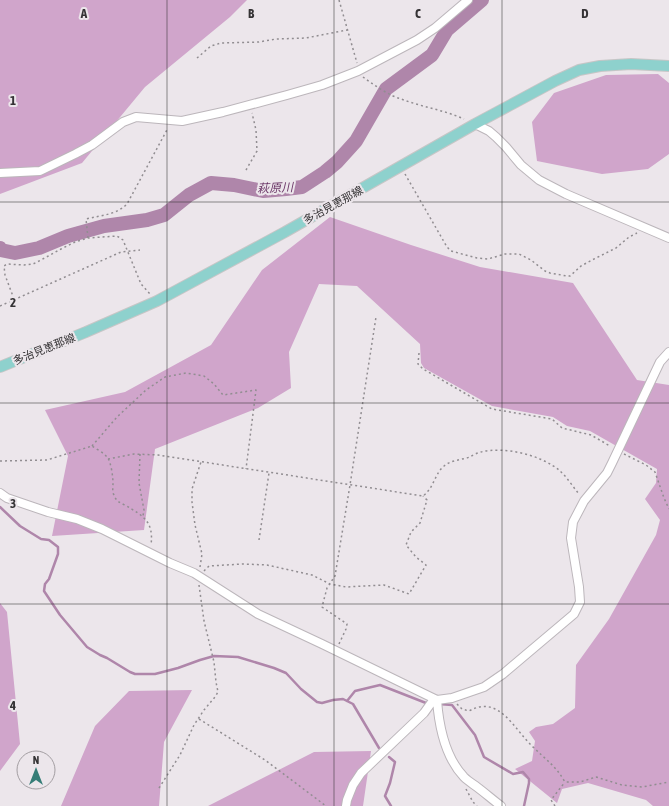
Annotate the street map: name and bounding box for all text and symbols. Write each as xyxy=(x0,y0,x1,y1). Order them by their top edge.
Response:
text: A xyxy=(80,6,88,21)
text: B xyxy=(248,6,255,21)
text: C xyxy=(415,6,421,21)
text: D xyxy=(581,6,589,21)
text: 1 xyxy=(10,93,16,108)
water label: 萩原川 xyxy=(257,180,295,196)
street label: 多治見恵那線 xyxy=(301,184,365,226)
text: 2 xyxy=(10,295,16,310)
street label: 多治見恵那線 xyxy=(11,331,77,367)
text: 3 xyxy=(10,496,16,511)
text: 4 xyxy=(9,698,16,713)
north arrow xyxy=(16,750,56,790)
text: N xyxy=(33,754,39,766)

